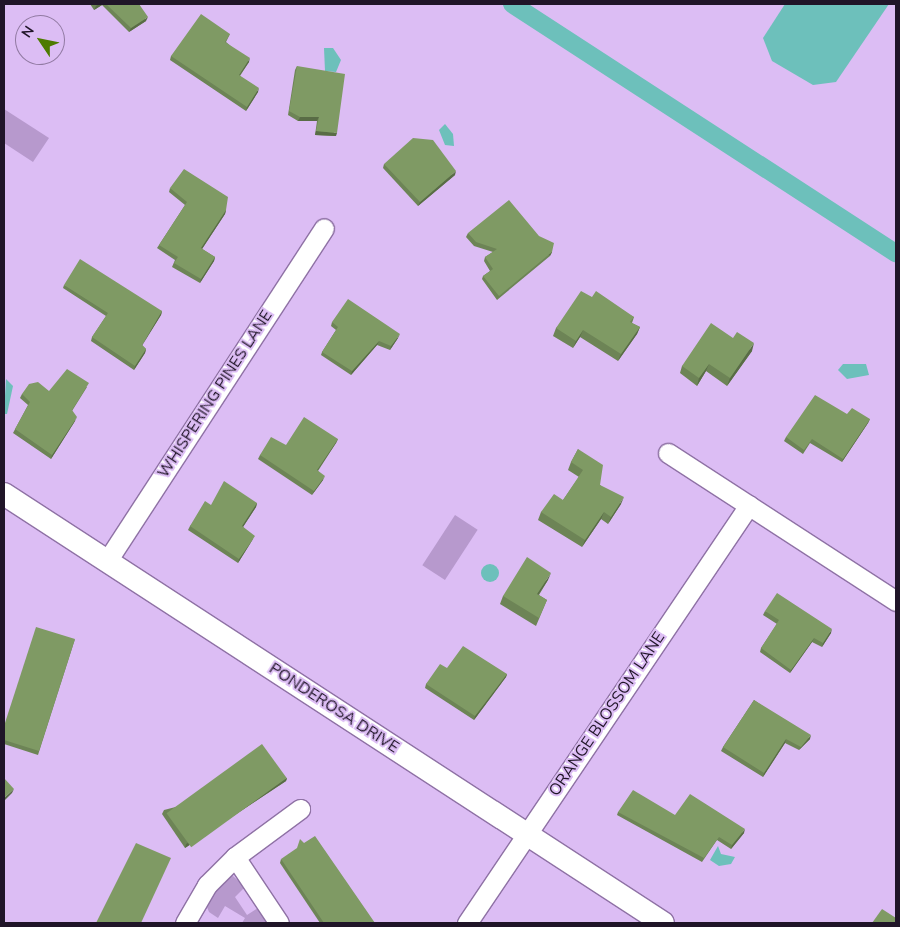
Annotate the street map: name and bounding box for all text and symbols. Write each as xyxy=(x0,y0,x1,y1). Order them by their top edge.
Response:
north arrow xyxy=(15,15,65,65)
text: N xyxy=(17,22,39,42)
street label: WHISPERING PINES LANE xyxy=(154,307,276,481)
street label: ORANGE BLOSSOM LANE xyxy=(545,628,669,800)
street label: PONDEROSA DRIVE xyxy=(266,659,402,757)

